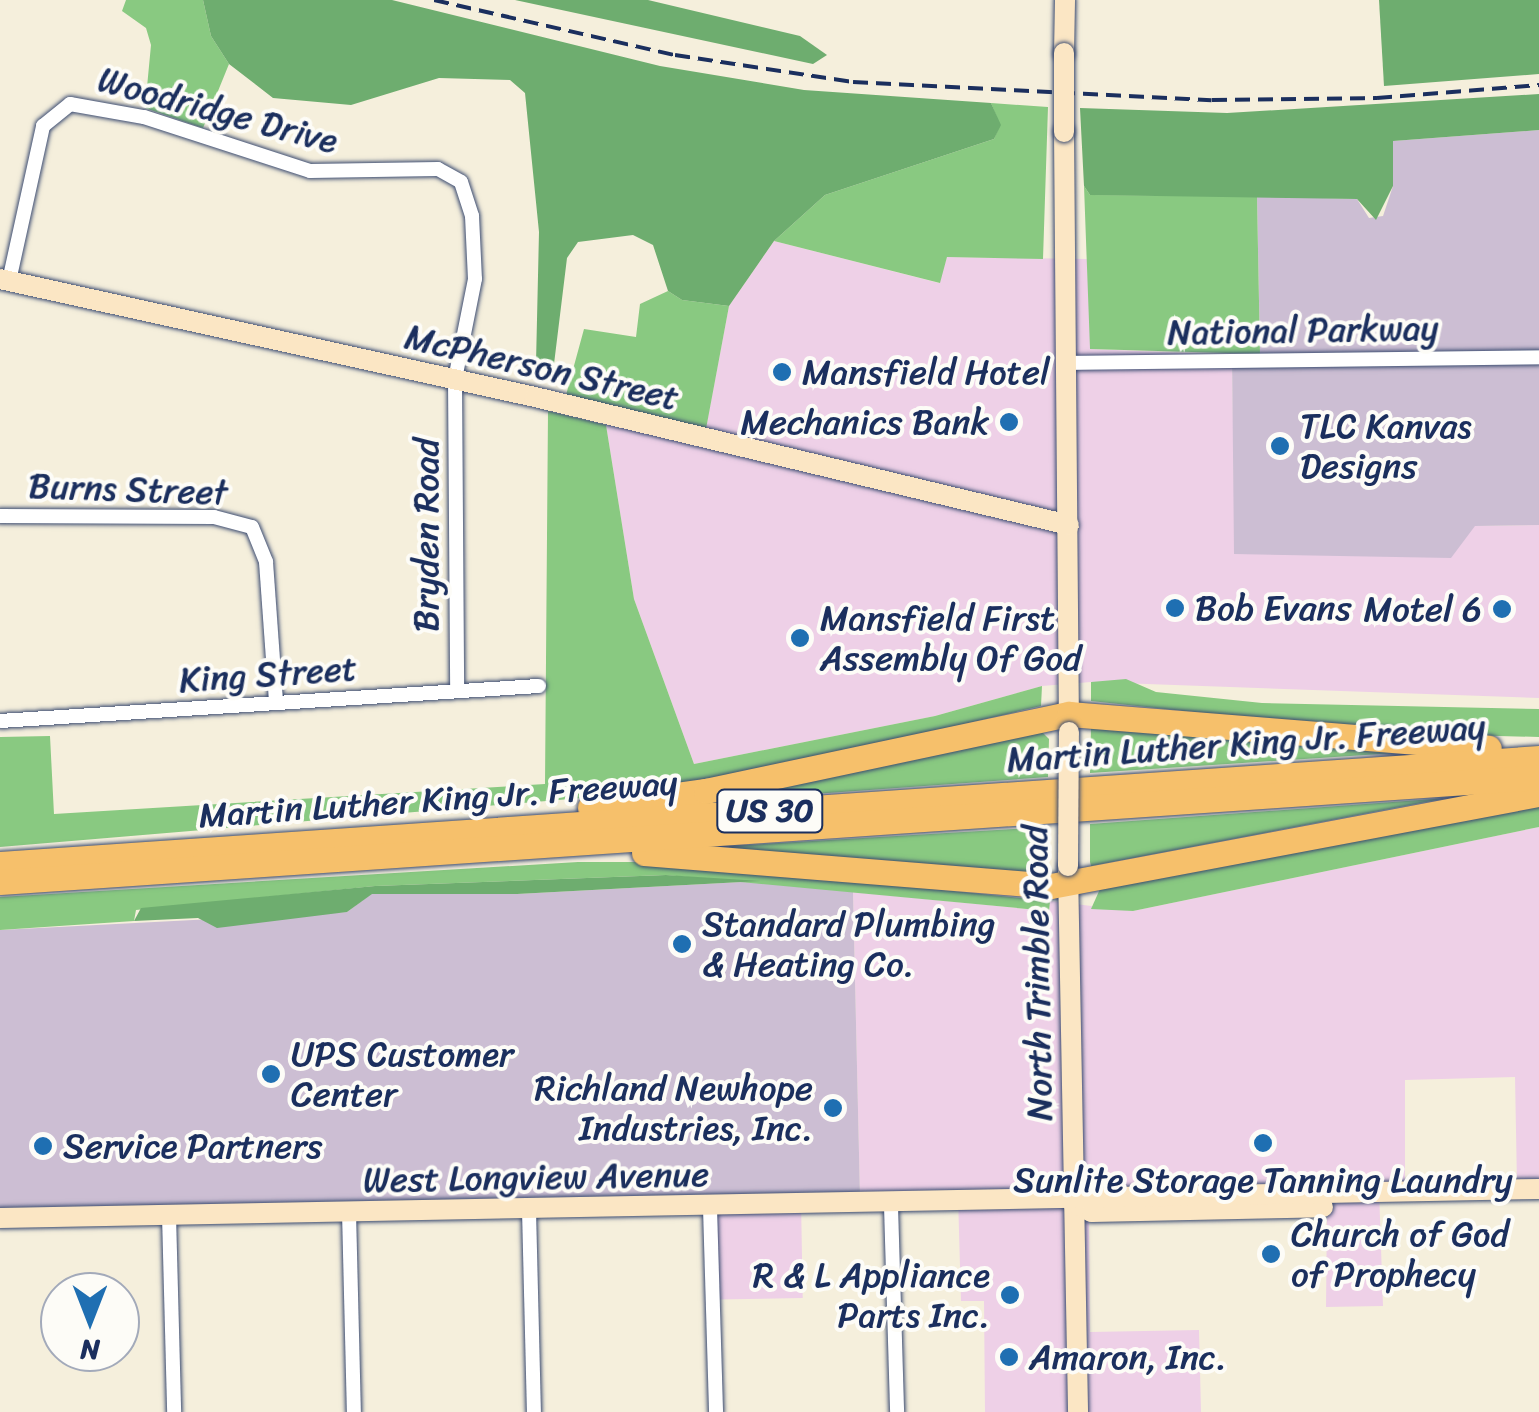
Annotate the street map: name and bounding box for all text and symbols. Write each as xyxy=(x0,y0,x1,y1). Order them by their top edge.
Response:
street label: Woodridge Drive xyxy=(93,58,343,162)
street label: National Parkway xyxy=(1167,307,1439,353)
street label: McPherson Street xyxy=(400,315,684,419)
place label: Mansfield Hotel xyxy=(802,351,1050,393)
marker: Mansfield Hotel xyxy=(771,361,793,383)
place label: Mechanics Bank xyxy=(741,401,989,443)
place label: TLC Kanvas Designs xyxy=(1300,405,1472,487)
marker: Mechanics Bank xyxy=(998,411,1020,433)
marker: TLC Kanvas Designs xyxy=(1269,435,1291,457)
street label: Bryden Road xyxy=(405,438,447,632)
street label: Burns Street xyxy=(28,465,228,513)
place label: Bob Evans xyxy=(1195,587,1350,629)
place label: Motel 6 xyxy=(1363,588,1482,630)
place label: Mansfield First Assembly Of God xyxy=(820,597,1082,679)
marker: Bob Evans xyxy=(1164,597,1186,619)
marker: Motel 6 xyxy=(1491,598,1513,620)
marker: Mansfield First Assembly Of God xyxy=(789,627,811,649)
street label: King Street xyxy=(178,647,358,701)
street label: Martin Luther King Jr. Freeway xyxy=(1007,705,1485,781)
street label: Martin Luther King Jr. Freeway xyxy=(199,761,677,837)
road number: US 30 xyxy=(715,784,825,838)
street label: North Trimble Road xyxy=(1013,824,1061,1122)
place label: Standard Plumbing & Heating Co. xyxy=(702,903,995,985)
marker: Standard Plumbing & Heating Co. xyxy=(671,933,693,955)
place label: UPS Customer Center xyxy=(291,1033,514,1115)
marker: UPS Customer Center xyxy=(260,1063,282,1085)
place label: Richland Newhope Industries, Inc. xyxy=(534,1067,813,1149)
marker: Richland Newhope Industries, Inc. xyxy=(822,1097,844,1119)
place label: Service Partners xyxy=(63,1125,323,1167)
marker: Sunlite Storage Tanning Laundry xyxy=(1252,1132,1274,1154)
marker: Service Partners xyxy=(32,1135,54,1157)
street label: West Longview Avenue xyxy=(364,1153,708,1201)
place label: Sunlite Storage Tanning Laundry xyxy=(1013,1159,1513,1201)
place label: Church of God of Prophecy xyxy=(1291,1213,1510,1295)
marker: Church of God of Prophecy xyxy=(1260,1243,1282,1265)
place label: R & L Appliance Parts Inc. xyxy=(753,1254,990,1336)
north arrow xyxy=(40,1272,140,1372)
marker: R & L Appliance Parts Inc. xyxy=(999,1284,1021,1306)
text: N xyxy=(80,1326,100,1375)
place label: Amaron, Inc. xyxy=(1029,1336,1227,1378)
marker: Amaron, Inc. xyxy=(998,1346,1020,1368)

